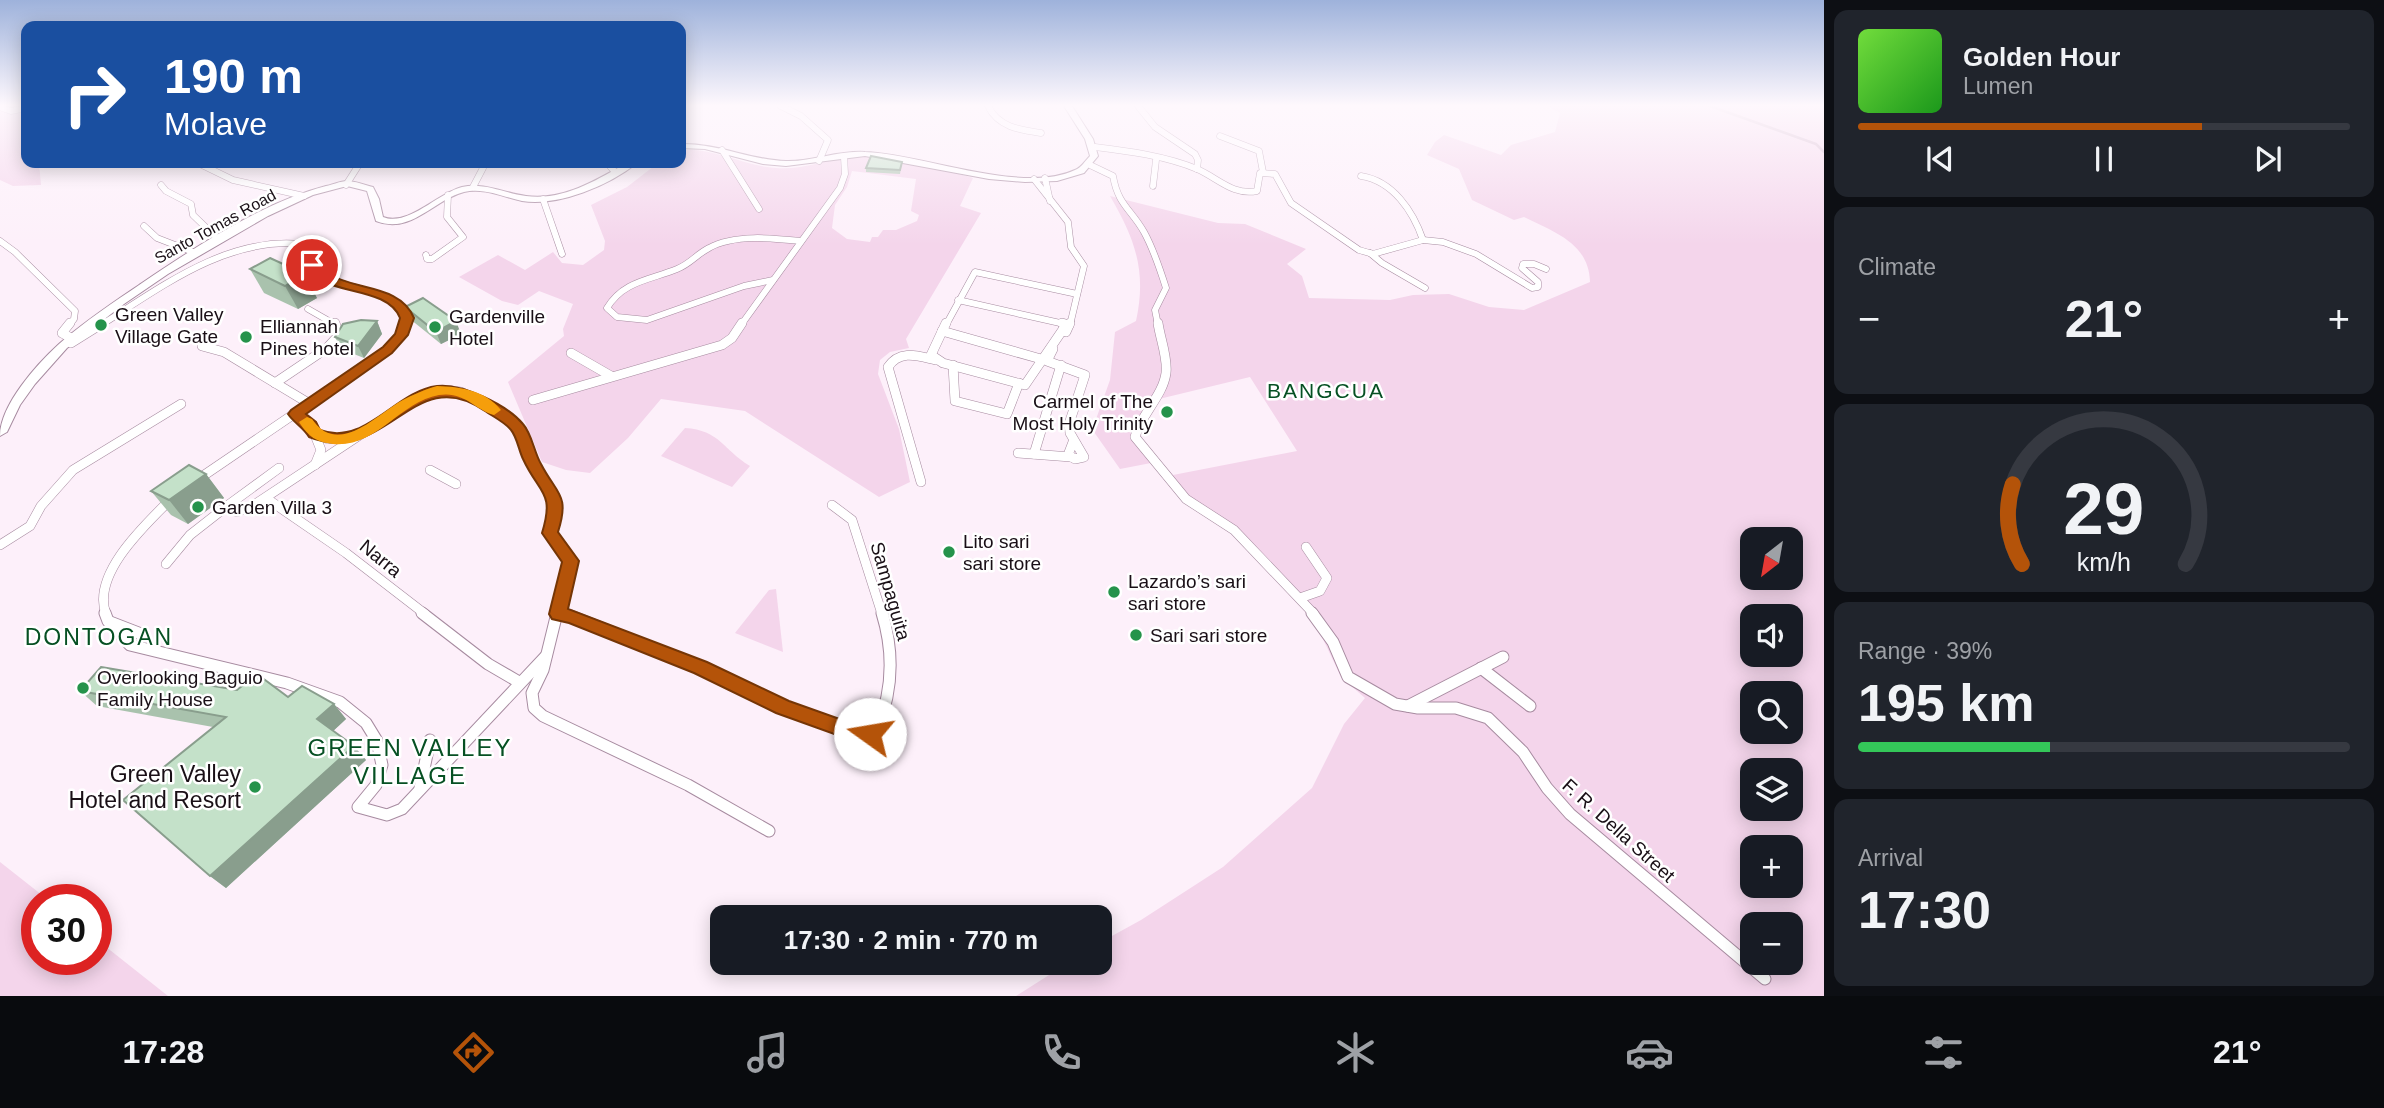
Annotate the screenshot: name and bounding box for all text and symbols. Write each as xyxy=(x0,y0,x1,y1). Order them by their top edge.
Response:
text: Golden Hour xyxy=(1963,42,2120,72)
icon: right xyxy=(49,49,140,140)
text: 190 m xyxy=(164,49,303,103)
text: Lumen xyxy=(1963,73,2033,99)
text: Molave xyxy=(164,106,267,142)
icon: previous xyxy=(1921,140,1959,178)
icon: pause xyxy=(2085,140,2123,178)
icon: next xyxy=(2249,140,2287,178)
street label: Santo Tomas Road xyxy=(152,186,279,267)
pin xyxy=(282,235,342,295)
icon: arrive xyxy=(293,246,331,284)
text: Climate xyxy=(1858,254,1936,280)
text: 21° xyxy=(2065,290,2143,348)
text: − xyxy=(1858,298,1880,340)
text: + xyxy=(2328,298,2350,340)
place label: Green Valley Village Gate xyxy=(115,304,224,347)
place label: Gardenville Hotel xyxy=(449,306,545,349)
place label: Elliannah Pines hotel xyxy=(260,316,354,359)
marker: Green Valley Village Gate xyxy=(93,317,109,333)
marker: Gardenville Hotel xyxy=(427,319,443,335)
marker: Elliannah Pines hotel xyxy=(238,329,254,345)
district label: BANGCUA xyxy=(1267,379,1385,402)
place label: Carmel of The Most Holy Trinity xyxy=(1013,391,1153,434)
marker: Carmel of The Most Holy Trinity xyxy=(1159,404,1175,420)
text: 29 xyxy=(2064,468,2144,549)
place label: Garden Villa 3 xyxy=(212,497,332,518)
marker: Garden Villa 3 xyxy=(190,499,206,515)
north arrow xyxy=(1740,527,1802,590)
map controls xyxy=(1740,527,1803,975)
place label: Lito sari sari store xyxy=(963,531,1041,574)
street label: Narra xyxy=(356,535,406,582)
street label: Sampaguita xyxy=(866,540,915,643)
marker: Lito sari sari store xyxy=(941,544,957,560)
text: km/h xyxy=(2077,548,2131,576)
place label: Lazardo’s sari sari store xyxy=(1128,571,1246,614)
marker: Lazardo’s sari sari store xyxy=(1106,584,1122,600)
button: sound xyxy=(1740,604,1803,667)
district label: DONTOGAN xyxy=(25,624,173,650)
place label: Sari sari store xyxy=(1150,625,1267,646)
marker: Sari sari store xyxy=(1128,627,1144,643)
text: Range · 39% xyxy=(1858,638,1992,664)
place label: Overlooking Baguio Family House xyxy=(97,667,263,710)
text: 195 km xyxy=(1858,674,2034,732)
marker: Overlooking Baguio Family House xyxy=(75,680,91,696)
button: search xyxy=(1740,681,1803,744)
position arrow xyxy=(833,697,907,771)
district label: GREEN VALLEY VILLAGE xyxy=(308,734,512,789)
button: layers xyxy=(1740,758,1803,821)
place label: Green Valley Hotel and Resort xyxy=(68,761,242,813)
street label: F. R. Della Street xyxy=(1558,775,1680,887)
marker: Green Valley Hotel and Resort xyxy=(247,779,263,795)
button: + xyxy=(1740,835,1803,898)
text: Arrival xyxy=(1858,845,1923,871)
text: 17:30 xyxy=(1858,881,1991,939)
speed limit sign: 30 xyxy=(21,884,112,975)
button: − xyxy=(1740,912,1803,975)
text: 17:30 · 2 min · 770 m xyxy=(784,925,1038,955)
icon: directions xyxy=(449,1028,498,1077)
icon: music xyxy=(743,1028,792,1077)
icon: phone xyxy=(1037,1028,1086,1077)
icon: climate xyxy=(1331,1028,1380,1077)
icon: car xyxy=(1625,1028,1674,1077)
icon: filters xyxy=(1919,1028,1968,1077)
text: 17:28 xyxy=(122,1034,204,1070)
text: 21° xyxy=(2213,1034,2262,1070)

